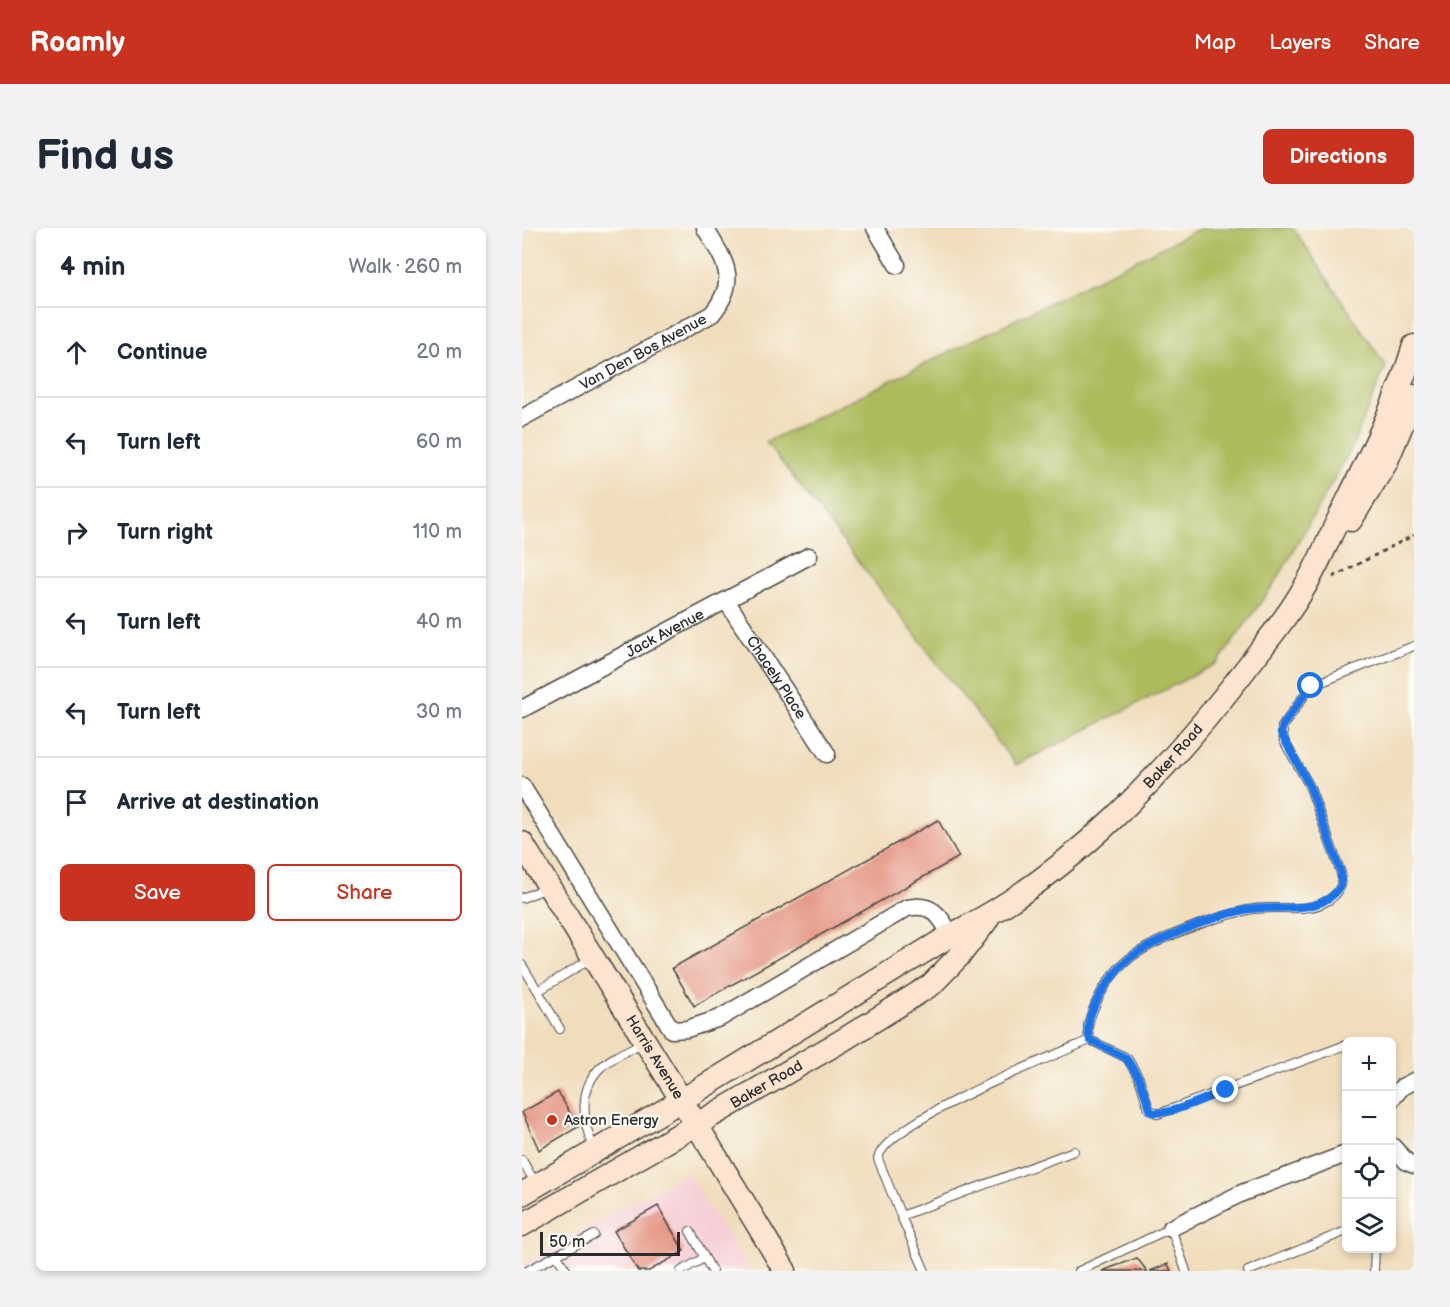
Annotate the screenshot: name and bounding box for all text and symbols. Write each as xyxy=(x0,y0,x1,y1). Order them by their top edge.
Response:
text: Roamly xyxy=(30,26,125,59)
text: Map xyxy=(1194,30,1236,55)
text: Layers xyxy=(1269,30,1331,55)
text: Share xyxy=(1364,30,1420,55)
button: Directions xyxy=(1263,129,1414,184)
text: Find us xyxy=(36,131,174,182)
text: 4 min xyxy=(60,252,125,283)
text: Walk · 260 m xyxy=(349,255,462,279)
street label: Van Den Bos Avenue xyxy=(576,310,710,395)
icon: ahead xyxy=(60,336,93,369)
text: Continue xyxy=(117,339,207,366)
text: 20 m xyxy=(417,340,462,364)
icon: left xyxy=(60,426,93,459)
text: Turn left xyxy=(117,429,201,456)
text: 60 m xyxy=(416,430,462,454)
icon: right xyxy=(60,516,93,549)
text: Turn right xyxy=(117,519,213,546)
text: 110 m xyxy=(413,520,462,544)
street label: Jack Avenue xyxy=(623,605,708,662)
icon: left xyxy=(60,606,93,639)
text: Turn left xyxy=(117,609,201,636)
text: 40 m xyxy=(416,610,462,634)
street label: Chacely Place xyxy=(742,632,810,723)
route start xyxy=(1297,672,1323,698)
icon: left xyxy=(60,696,93,729)
text: Turn left xyxy=(117,699,201,726)
text: 30 m xyxy=(416,700,462,724)
street label: Baker Road xyxy=(1139,720,1207,793)
icon: arrive xyxy=(60,786,93,819)
text: Arrive at destination xyxy=(117,789,319,816)
button: Save xyxy=(60,864,255,921)
button: Share xyxy=(267,864,462,921)
street label: Harris Avenue xyxy=(621,1012,688,1103)
map controls xyxy=(1342,1037,1396,1253)
button: + xyxy=(1342,1037,1396,1091)
street label: Baker Road xyxy=(727,1056,806,1113)
route end xyxy=(1212,1076,1238,1102)
button: − xyxy=(1342,1091,1396,1145)
place label: Astron Energy xyxy=(564,1111,659,1130)
marker: Astron Energy xyxy=(545,1113,559,1127)
button: locate xyxy=(1342,1145,1396,1199)
button: layers xyxy=(1342,1199,1396,1253)
scale bar xyxy=(540,1229,680,1256)
text: 50 m xyxy=(549,1233,585,1252)

